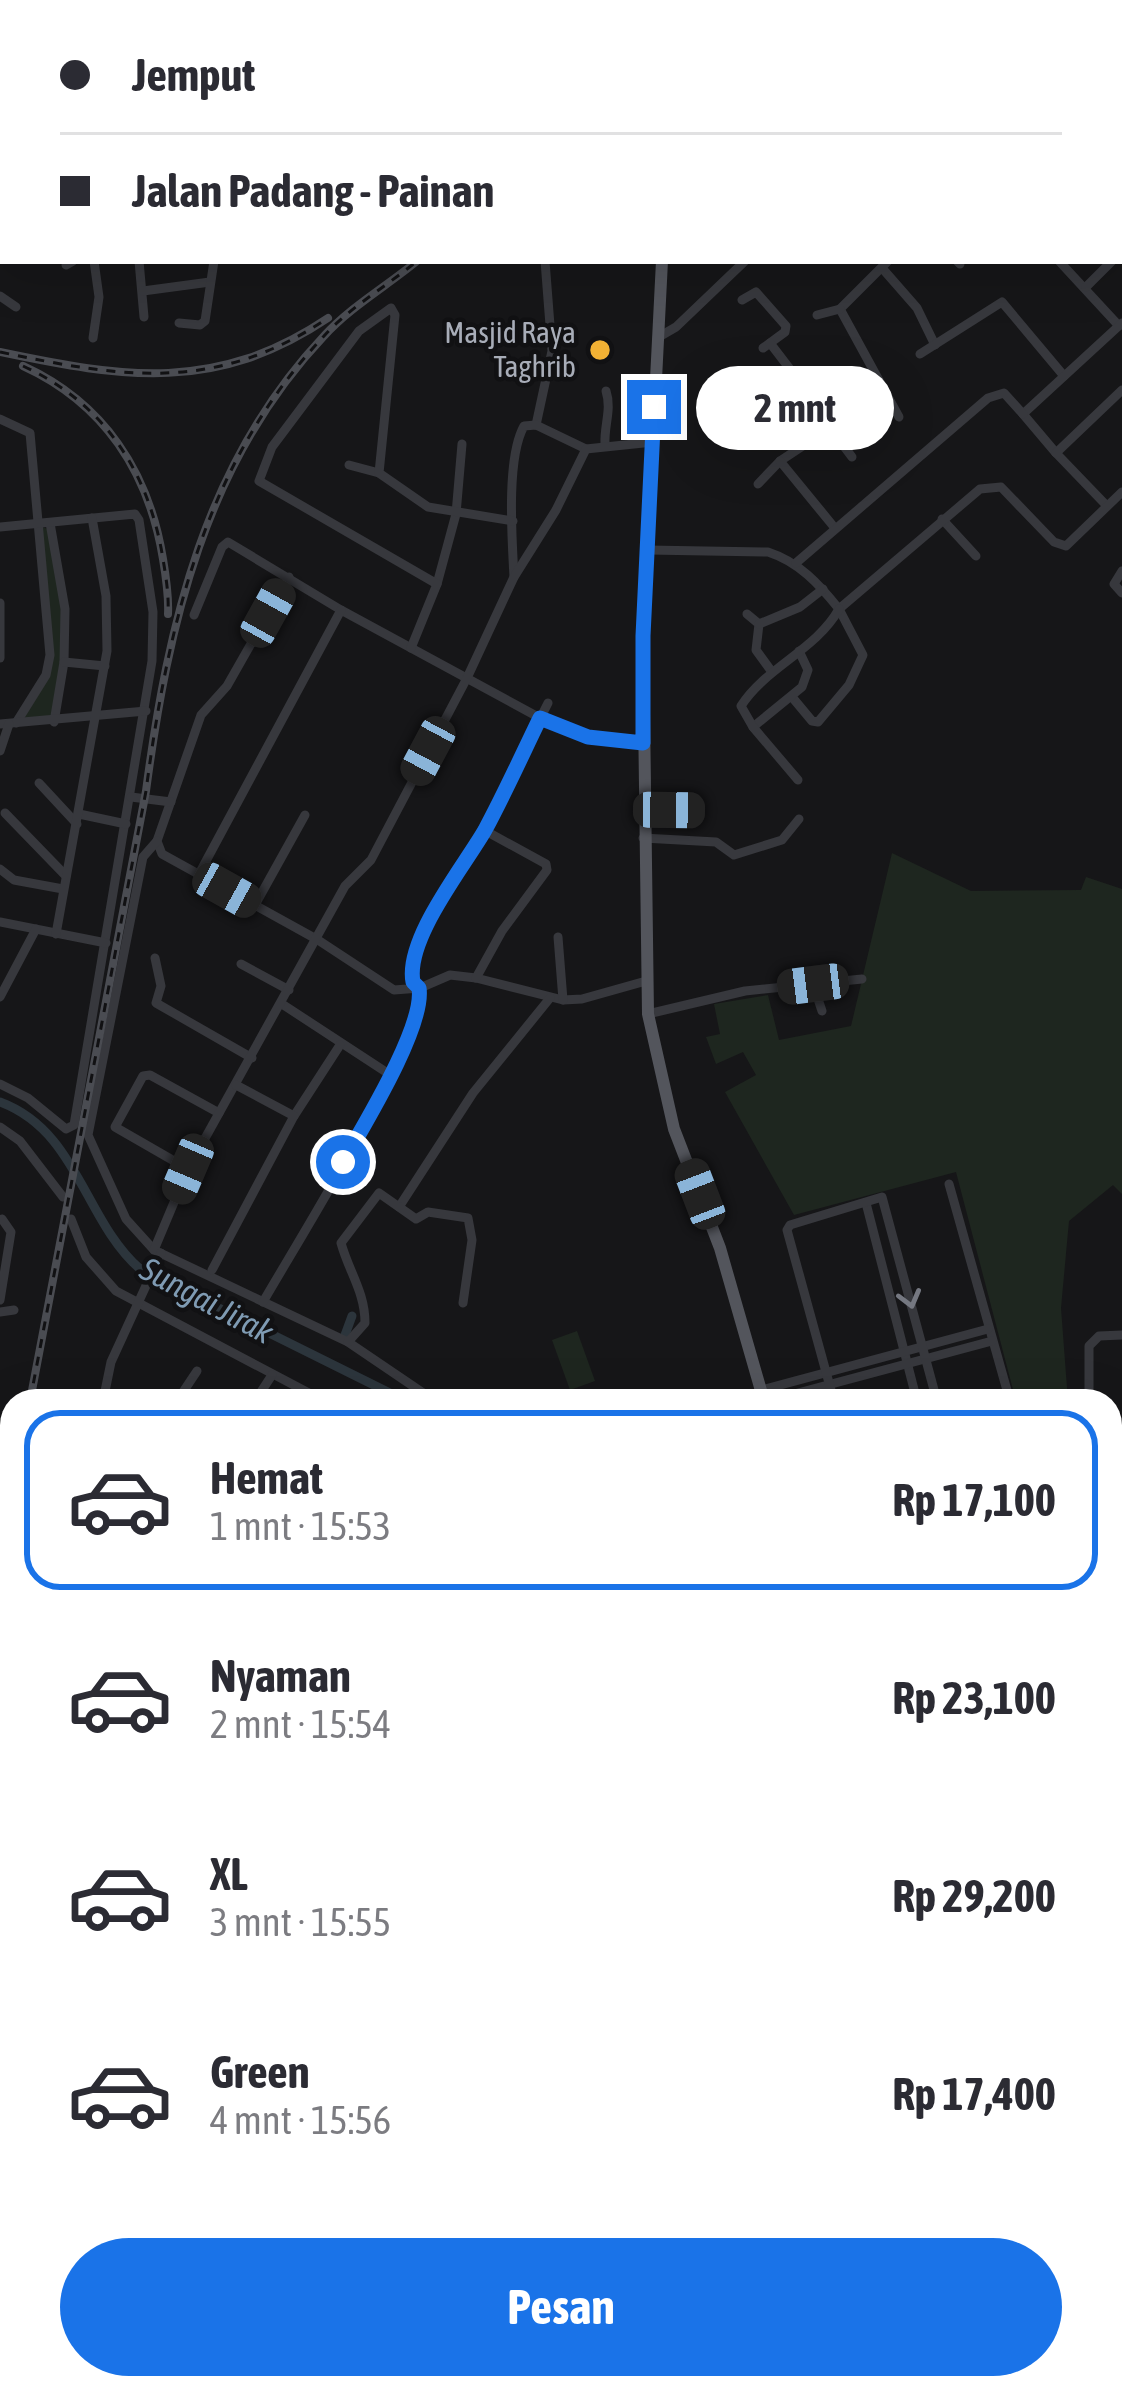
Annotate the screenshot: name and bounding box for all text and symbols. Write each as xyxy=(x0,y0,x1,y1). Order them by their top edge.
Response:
text: Jemput xyxy=(132,49,255,101)
text: Jalan Padang - Painan xyxy=(132,165,494,217)
place label: Masjid Raya Taghrib xyxy=(444,315,576,383)
marker: Masjid Raya Taghrib xyxy=(587,337,613,363)
callout: 2 mnt xyxy=(696,365,894,449)
route end xyxy=(627,380,681,434)
text: 2 mnt xyxy=(754,386,836,430)
car xyxy=(235,573,301,653)
car xyxy=(395,711,461,791)
car xyxy=(633,791,705,829)
car xyxy=(187,857,267,923)
car xyxy=(775,962,851,1006)
car xyxy=(157,1129,219,1209)
route start xyxy=(316,1135,370,1189)
car xyxy=(670,1154,730,1234)
water label: Sungai Jirak xyxy=(133,1249,280,1351)
one-way arrow xyxy=(895,1288,920,1309)
icon: car xyxy=(66,1446,174,1554)
text: Hemat xyxy=(210,1452,323,1504)
text: Rp 17,100 xyxy=(892,1474,1056,1526)
text: 1 mnt · 15:53 xyxy=(210,1504,391,1548)
icon: car xyxy=(66,1644,174,1752)
text: Nyaman xyxy=(210,1650,351,1702)
text: Rp 23,100 xyxy=(892,1672,1056,1724)
text: 2 mnt · 15:54 xyxy=(210,1702,391,1746)
icon: car xyxy=(66,1842,174,1950)
text: XL xyxy=(210,1848,248,1900)
text: Rp 29,200 xyxy=(892,1870,1056,1922)
text: 3 mnt · 15:55 xyxy=(210,1900,391,1944)
icon: car xyxy=(66,2040,174,2148)
text: Green xyxy=(210,2046,310,2098)
text: Rp 17,400 xyxy=(892,2068,1056,2120)
text: 4 mnt · 15:56 xyxy=(210,2098,391,2142)
button: Pesan xyxy=(60,2238,1062,2376)

